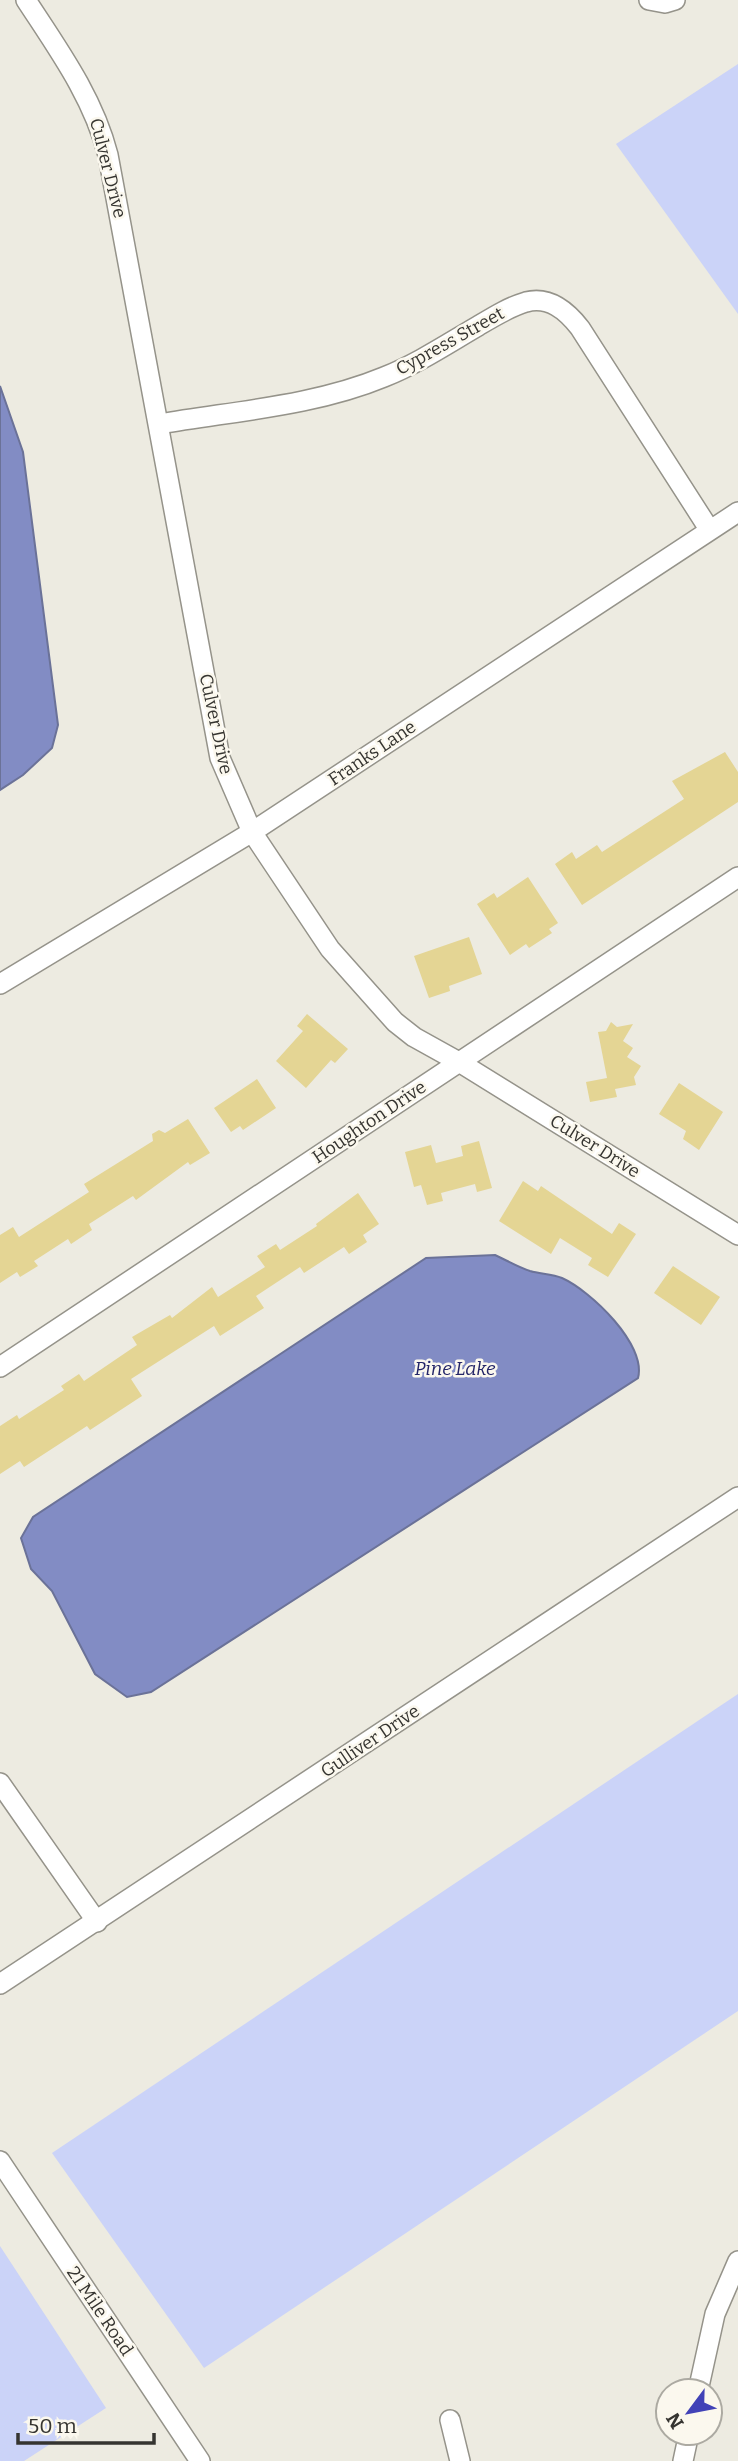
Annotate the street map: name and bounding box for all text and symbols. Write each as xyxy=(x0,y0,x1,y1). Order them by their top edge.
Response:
street label: Culver Drive xyxy=(85,116,131,220)
street label: Cypress Street xyxy=(392,302,508,380)
street label: Culver Drive xyxy=(195,672,237,776)
street label: Franks Lane xyxy=(324,716,420,790)
street label: Houghton Drive xyxy=(308,1076,430,1168)
street label: Culver Drive xyxy=(546,1110,644,1182)
water label: Pine Lake xyxy=(414,1357,496,1380)
street label: Gulliver Drive xyxy=(316,1700,424,1782)
street label: 21 Mile Road xyxy=(62,2262,138,2360)
north arrow xyxy=(654,2377,724,2447)
scale bar xyxy=(18,2402,154,2446)
text: N xyxy=(661,2408,689,2433)
text: 50 m xyxy=(28,2413,77,2439)

